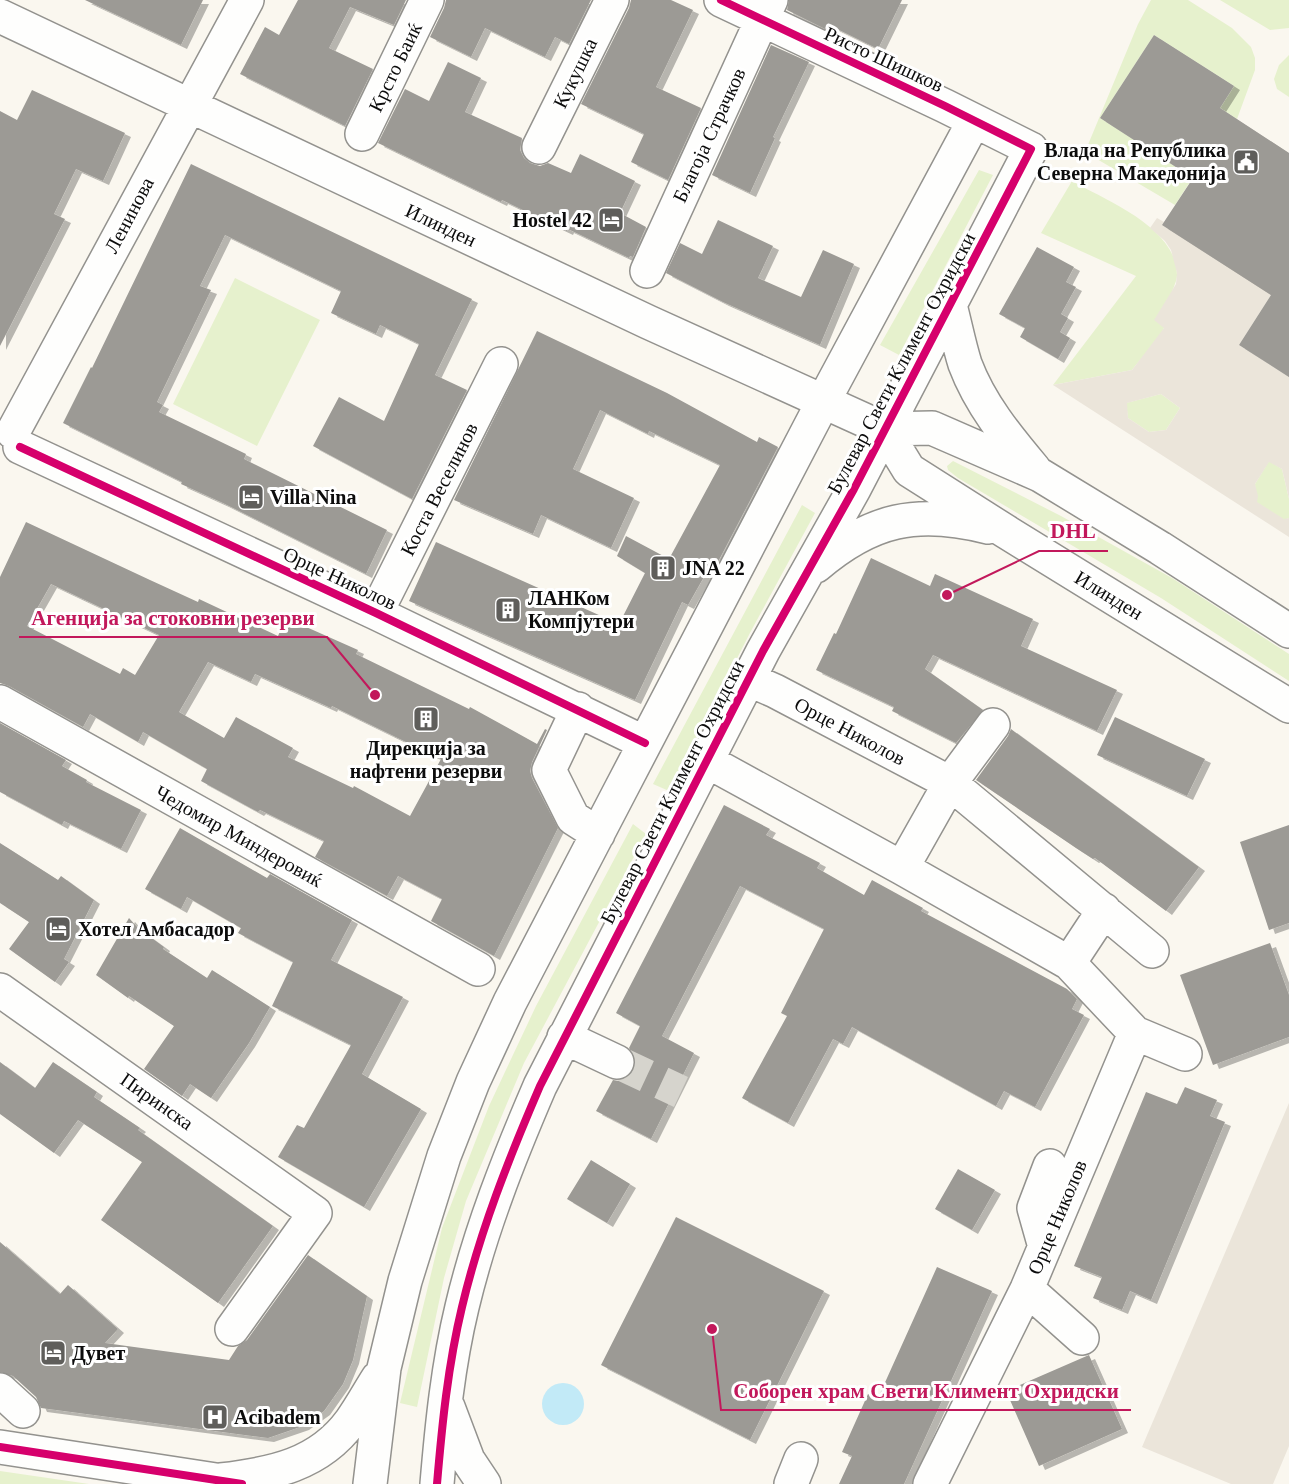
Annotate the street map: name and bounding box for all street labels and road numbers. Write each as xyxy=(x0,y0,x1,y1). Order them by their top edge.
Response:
street label: Крсто Баиќ xyxy=(364,19,427,116)
street label: Ристо Шишков xyxy=(821,22,947,96)
street label: Кукушка xyxy=(549,34,602,112)
street label: Благоја Страчков xyxy=(668,64,751,206)
street label: Ленинова xyxy=(100,173,158,257)
street label: Илинден xyxy=(402,199,480,252)
street label: Булевар Свети Климент Охридски xyxy=(823,228,980,498)
street label: Коста Веселинов xyxy=(396,419,482,559)
street label: Орце Николов xyxy=(280,542,400,615)
street label: Илинден xyxy=(1070,566,1147,625)
street label: Булевар Свети Климент Охридски xyxy=(596,656,749,928)
street label: Орце Николов xyxy=(790,693,909,770)
street label: Чедомир Миндеровиќ xyxy=(151,781,327,892)
street label: Пиринска xyxy=(116,1068,198,1135)
street label: Орце Николов xyxy=(1023,1157,1092,1278)

